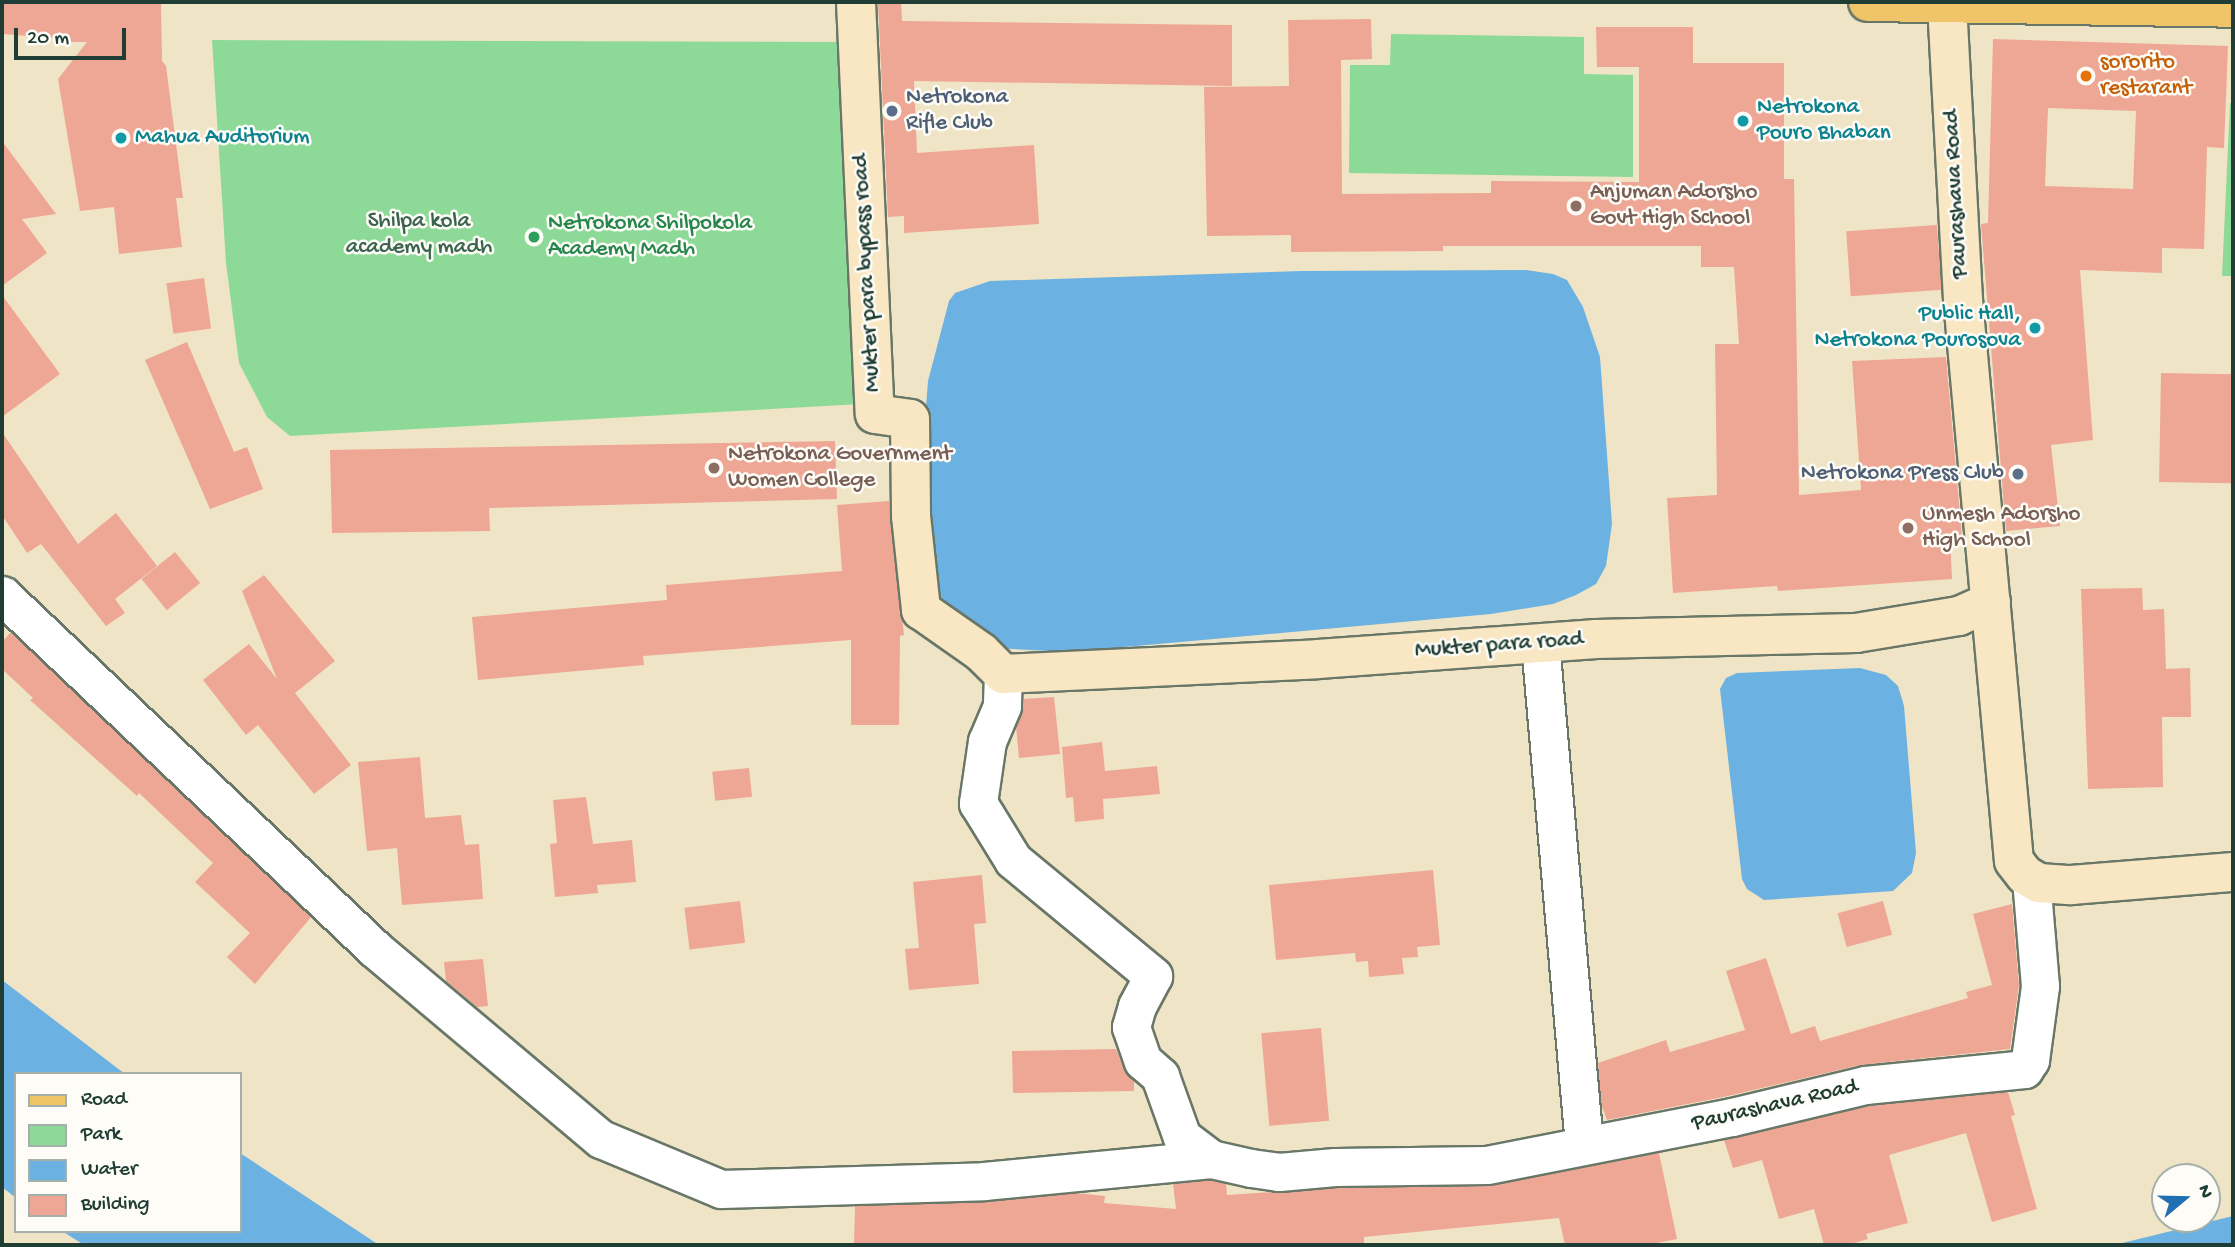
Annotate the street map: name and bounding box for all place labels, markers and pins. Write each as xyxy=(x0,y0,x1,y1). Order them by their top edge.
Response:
place label: sororito restarant xyxy=(2100,49,2192,103)
marker: sororito restarant xyxy=(2078,68,2094,84)
place label: Netrokona Rifle Club xyxy=(906,84,1008,138)
place label: Netrokona Pouro Bhaban xyxy=(1757,94,1891,148)
marker: Netrokona Rifle Club xyxy=(884,103,900,119)
marker: Netrokona Pouro Bhaban xyxy=(1735,113,1751,129)
place label: Mahua Auditorium xyxy=(135,124,309,152)
marker: Mahua Auditorium xyxy=(113,130,129,146)
place label: Anjuman Adorsho Govt High School xyxy=(1590,179,1757,233)
marker: Anjuman Adorsho Govt High School xyxy=(1568,198,1584,214)
place label: Netrokona Shilpokola Academy Madh xyxy=(548,210,752,264)
marker: Netrokona Shilpokola Academy Madh xyxy=(526,229,542,245)
place label: Public Hall, Netrokona Pourosova xyxy=(1814,301,2021,355)
marker: Public Hall, Netrokona Pourosova xyxy=(2027,320,2043,336)
place label: Netrokona Government Women College xyxy=(728,441,952,495)
marker: Netrokona Government Women College xyxy=(706,460,722,476)
place label: Netrokona Press Club xyxy=(1801,460,2004,488)
marker: Netrokona Press Club xyxy=(2010,466,2026,482)
place label: Unmesh Adorsho High School xyxy=(1922,501,2081,555)
marker: Unmesh Adorsho High School xyxy=(1900,520,1916,536)

